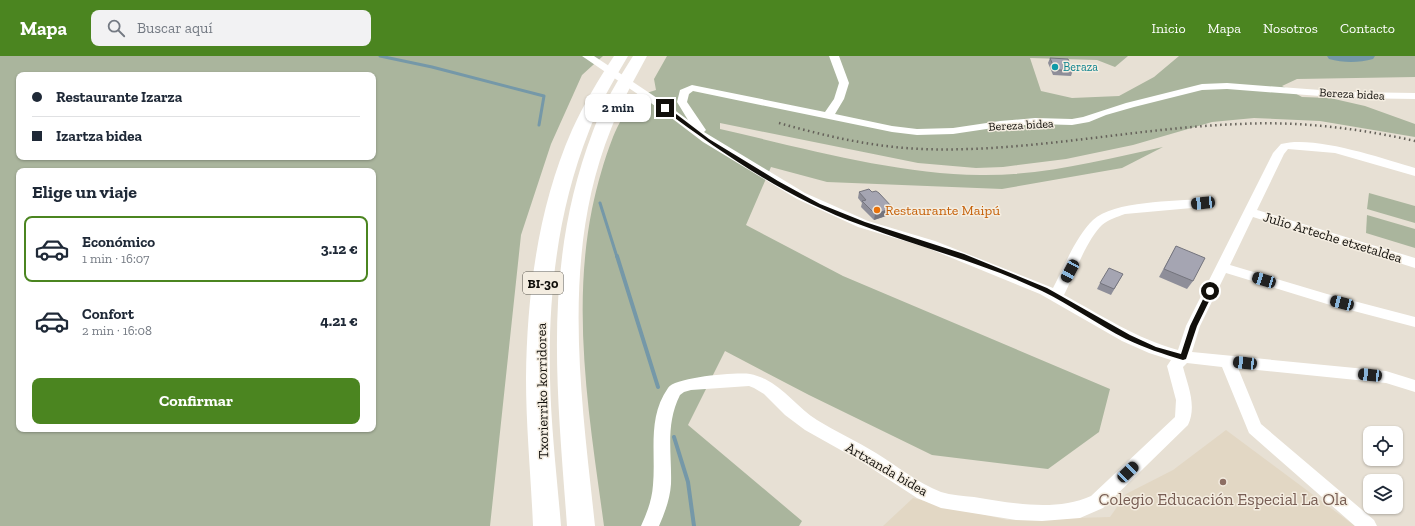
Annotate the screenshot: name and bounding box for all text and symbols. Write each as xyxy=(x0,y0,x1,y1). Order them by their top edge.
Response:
search box xyxy=(91,10,371,46)
text: Mapa xyxy=(20,17,67,40)
icon: search xyxy=(105,17,127,39)
text: Buscar aquí xyxy=(137,19,213,37)
text: Inicio xyxy=(1152,20,1186,37)
text: Mapa xyxy=(1208,20,1241,37)
text: Nosotros xyxy=(1263,20,1318,37)
text: Contacto xyxy=(1340,20,1395,37)
place label: Beraza xyxy=(1063,60,1098,74)
marker: Beraza xyxy=(1050,62,1060,72)
street label: Bereza bidea xyxy=(1319,85,1385,103)
text: Restaurante Izarza xyxy=(56,88,182,106)
callout: 2 min xyxy=(585,94,651,122)
route end xyxy=(656,99,674,117)
text: 2 min xyxy=(602,100,634,115)
street label: Bereza bidea xyxy=(988,116,1054,134)
text: Izartza bidea xyxy=(56,127,142,145)
text: Elige un viaje xyxy=(32,181,137,203)
car xyxy=(1190,196,1216,210)
place label: Restaurante Maipú xyxy=(885,202,1000,219)
marker: Restaurante Maipú xyxy=(872,205,882,215)
street label: Julio Arteche etxetaldea xyxy=(1261,208,1405,267)
icon: car xyxy=(34,231,70,267)
text: Económico xyxy=(82,233,155,251)
text: 3.12 € xyxy=(321,240,358,258)
text: 1 min · 16:07 xyxy=(82,251,149,266)
car xyxy=(1059,258,1081,284)
car xyxy=(1251,271,1277,289)
road number: BI-30 xyxy=(523,272,563,294)
route start xyxy=(1201,282,1219,300)
car xyxy=(1329,294,1355,312)
icon: car xyxy=(34,303,70,339)
text: Confort xyxy=(82,305,134,323)
text: 4.21 € xyxy=(320,312,358,330)
text: 2 min · 16:08 xyxy=(82,323,152,338)
street label: Txorierriko korridorea xyxy=(533,323,552,459)
car xyxy=(1232,356,1258,370)
car xyxy=(1357,368,1383,382)
button: Confirmar xyxy=(32,378,360,424)
map controls xyxy=(1363,426,1403,514)
button: locate xyxy=(1363,426,1403,466)
street label: Artxanda bidea xyxy=(843,439,931,500)
car xyxy=(1115,459,1141,485)
button: layers xyxy=(1363,474,1403,514)
marker: Colegio Educación Especial La Ola xyxy=(1218,477,1228,487)
place label: Colegio Educación Especial La Ola xyxy=(1099,489,1347,509)

